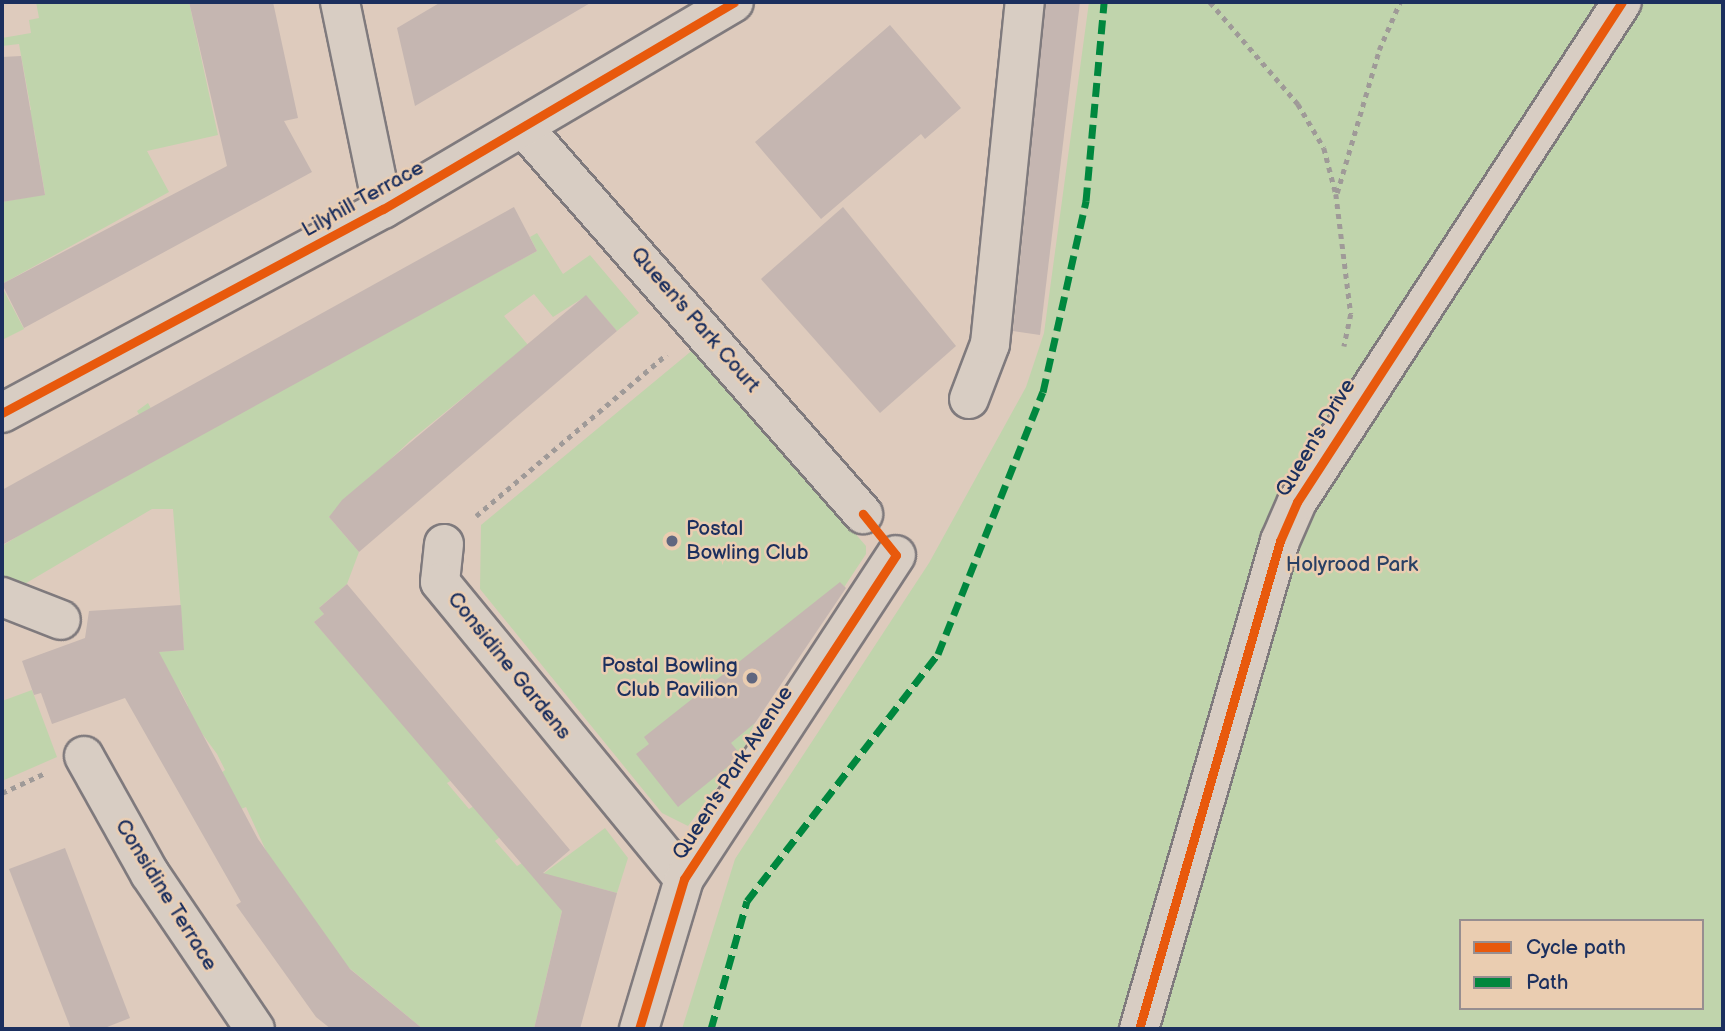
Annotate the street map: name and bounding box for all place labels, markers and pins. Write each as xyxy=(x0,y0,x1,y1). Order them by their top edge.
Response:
place label: Postal Bowling Club xyxy=(686,516,809,566)
marker: Postal Bowling Club xyxy=(664,533,680,549)
place label: Postal Bowling Club Pavilion xyxy=(601,653,738,703)
marker: Postal Bowling Club Pavilion xyxy=(744,670,760,686)

